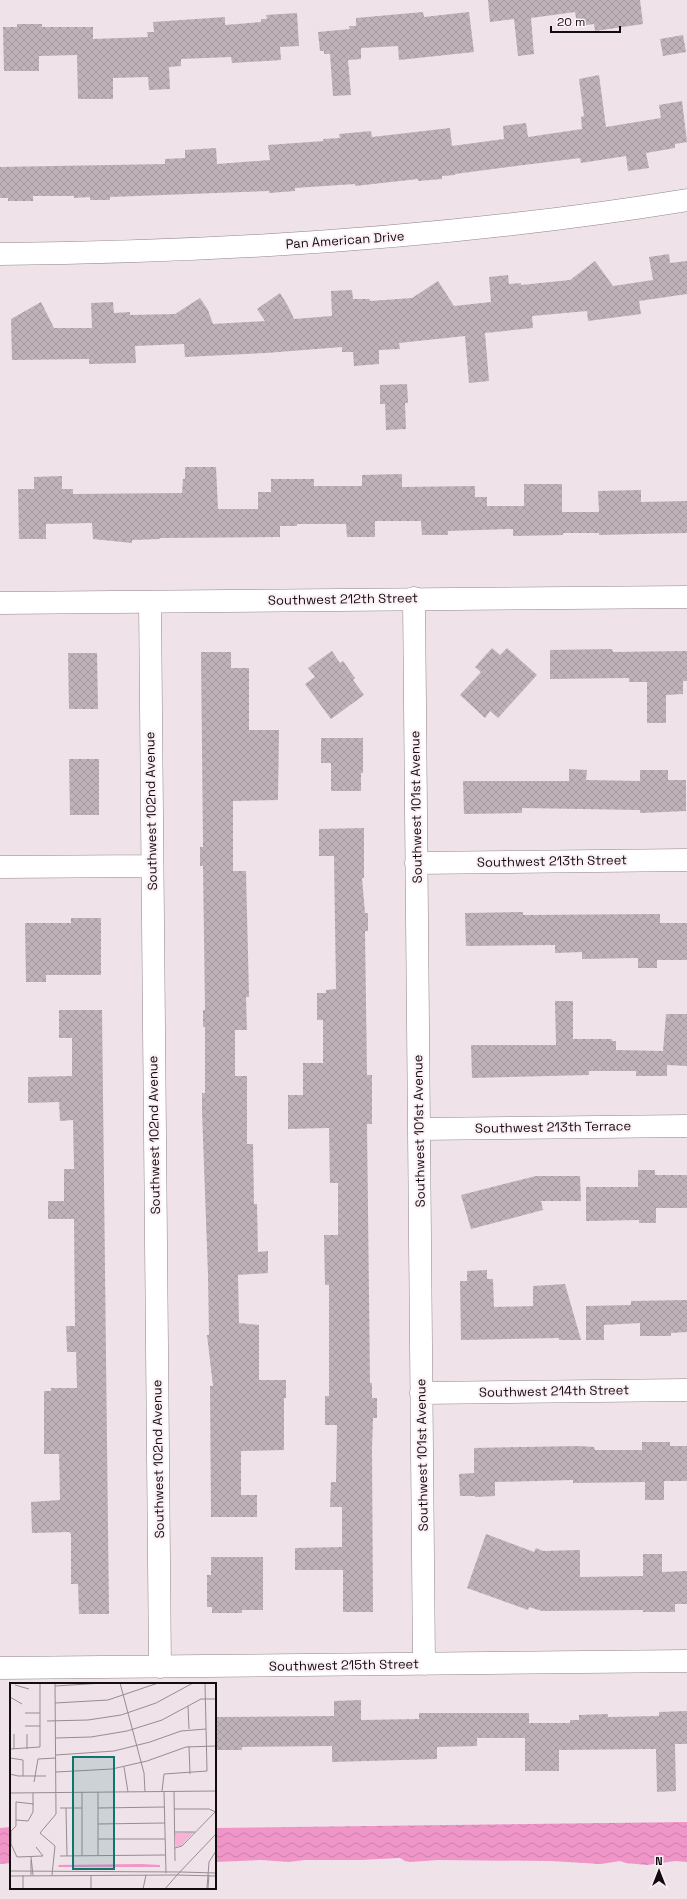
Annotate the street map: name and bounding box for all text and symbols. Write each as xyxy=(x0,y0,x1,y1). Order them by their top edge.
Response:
scale bar xyxy=(551,8,620,34)
text: 20 m xyxy=(557,14,585,30)
street label: Pan American Drive xyxy=(285,227,405,253)
street label: Southwest 212th Street xyxy=(268,589,418,609)
street label: Southwest 101st Avenue xyxy=(406,730,426,884)
street label: Southwest 102nd Avenue xyxy=(141,731,161,891)
street label: Southwest 213th Street xyxy=(477,851,627,871)
street label: Southwest 101st Avenue xyxy=(409,1054,429,1208)
street label: Southwest 102nd Avenue xyxy=(144,1055,164,1215)
street label: Southwest 213th Terrace xyxy=(475,1117,631,1137)
street label: Southwest 101st Avenue xyxy=(412,1378,432,1532)
street label: Southwest 102nd Avenue xyxy=(148,1379,168,1539)
street label: Southwest 214th Street xyxy=(479,1381,629,1401)
street label: Southwest 215th Street xyxy=(269,1655,419,1675)
inset map xyxy=(10,1683,216,1889)
north arrow xyxy=(639,1851,679,1891)
text: N xyxy=(655,1854,663,1868)

